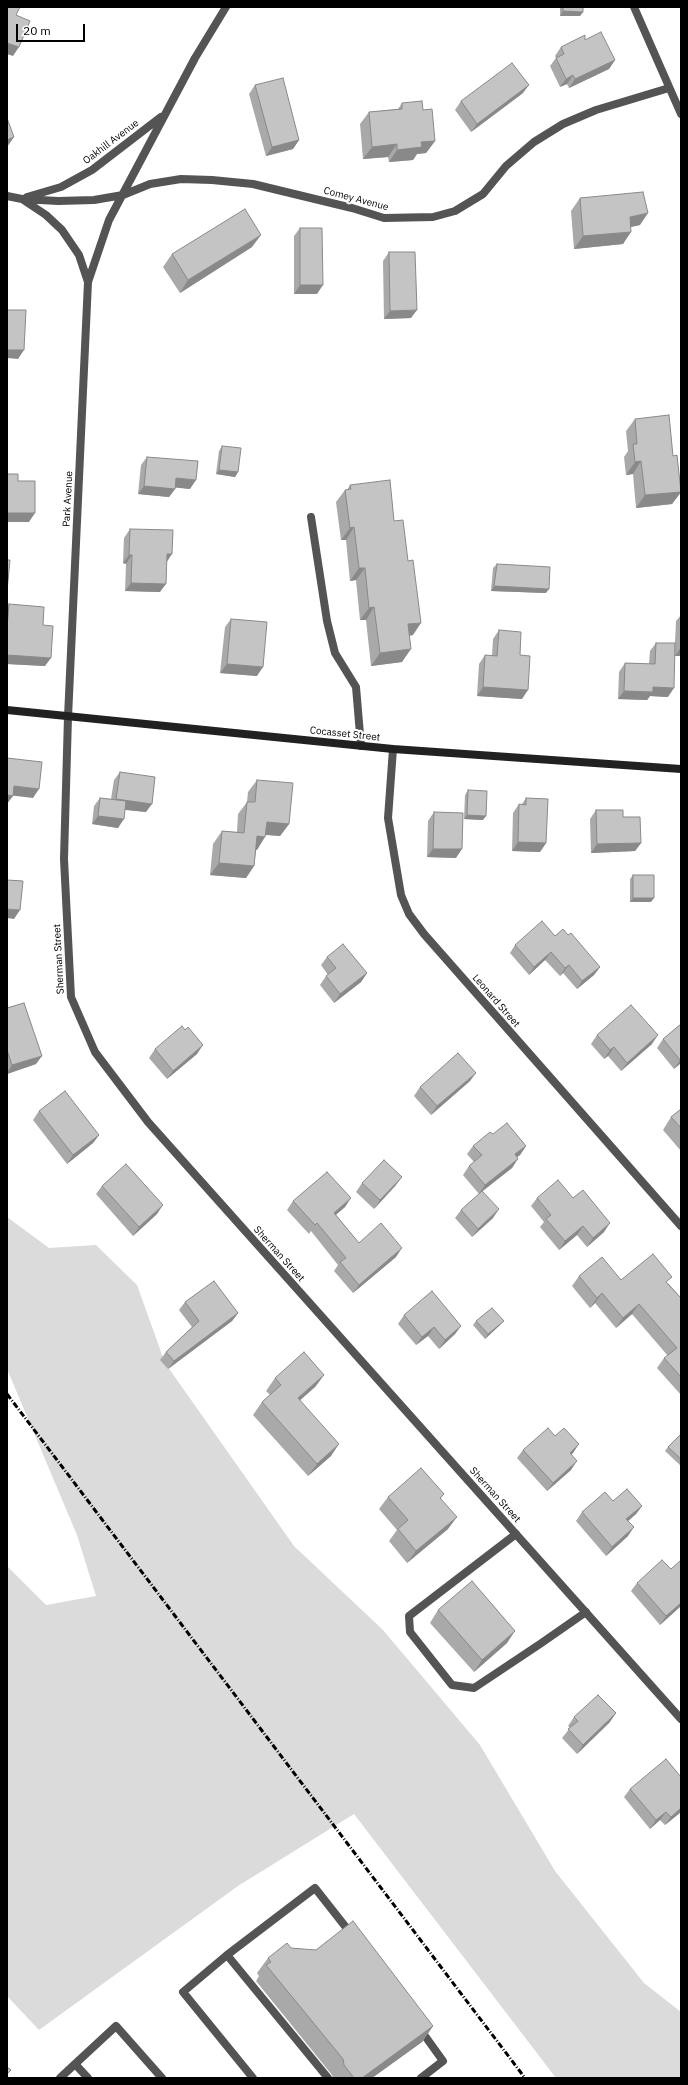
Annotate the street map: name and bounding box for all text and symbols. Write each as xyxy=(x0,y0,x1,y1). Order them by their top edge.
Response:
scale bar xyxy=(18,16,87,42)
text: 20 m xyxy=(23,23,51,38)
street label: Oakhill Avenue xyxy=(81,117,141,167)
street label: Comey Avenue xyxy=(322,185,390,213)
street label: Park Avenue xyxy=(61,471,75,527)
street label: Cocasset Street xyxy=(309,724,381,744)
street label: Sherman Street xyxy=(51,924,67,994)
street label: Leonard Street xyxy=(470,972,522,1030)
street label: Sherman Street xyxy=(251,1224,307,1284)
street label: Sherman Street xyxy=(467,1465,523,1525)

